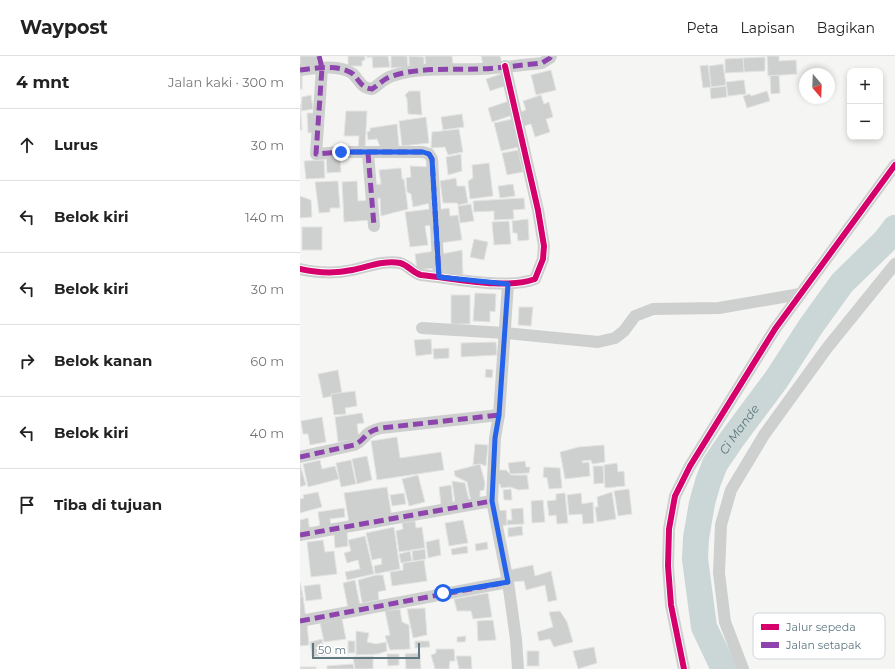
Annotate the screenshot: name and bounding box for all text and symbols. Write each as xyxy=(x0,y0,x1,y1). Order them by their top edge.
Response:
text: Waypost xyxy=(20,16,108,39)
text: Peta xyxy=(687,19,719,37)
text: Lapisan xyxy=(741,19,795,37)
text: Bagikan xyxy=(817,19,875,37)
north arrow xyxy=(799,68,835,104)
map controls xyxy=(847,68,883,140)
button: + xyxy=(847,68,883,104)
text: 4 mnt xyxy=(16,72,70,92)
text: Jalan kaki · 300 m xyxy=(168,74,284,90)
button: − xyxy=(847,104,883,140)
icon: ahead xyxy=(16,134,38,156)
text: Lurus xyxy=(54,135,98,154)
text: 30 m xyxy=(251,137,284,153)
route end xyxy=(332,143,350,161)
icon: left xyxy=(16,206,38,228)
text: Belok kiri xyxy=(54,207,129,226)
text: 140 m xyxy=(245,209,284,225)
icon: left xyxy=(16,278,38,300)
text: Belok kiri xyxy=(54,279,129,298)
text: 30 m xyxy=(251,281,284,297)
icon: right xyxy=(16,350,38,372)
text: Belok kanan xyxy=(54,351,152,370)
text: 60 m xyxy=(250,353,284,369)
water label: Ci Mande xyxy=(716,401,762,457)
icon: left xyxy=(16,422,38,444)
text: Belok kiri xyxy=(54,423,129,442)
text: 40 m xyxy=(250,425,284,441)
icon: arrive xyxy=(16,494,38,516)
text: Tiba di tujuan xyxy=(54,495,162,514)
route start xyxy=(434,584,452,602)
legend xyxy=(753,613,885,659)
text: Jalur sepeda xyxy=(785,620,856,634)
text: Jalan setapak xyxy=(785,638,861,652)
scale bar xyxy=(312,641,420,660)
text: 50 m xyxy=(318,643,346,657)

